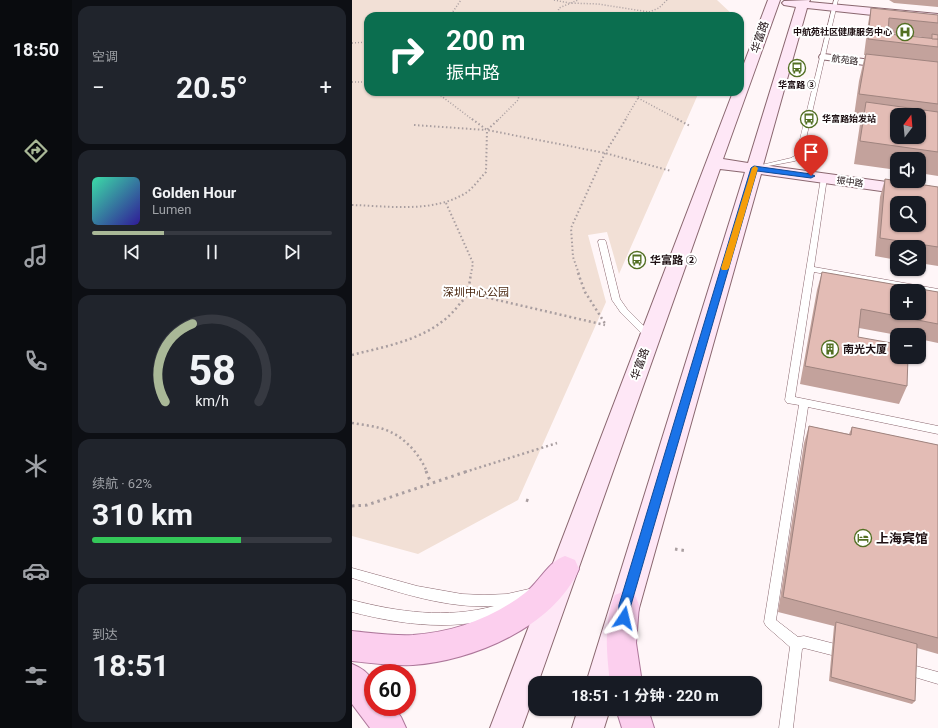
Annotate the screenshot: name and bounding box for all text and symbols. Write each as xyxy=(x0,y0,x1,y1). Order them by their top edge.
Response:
street label: 华富路 xyxy=(748,19,772,55)
hospital icon: 中航苑社区健康服务中心 xyxy=(895,22,915,42)
text: 200 m xyxy=(446,24,525,57)
place label: 中航苑社区健康服务中心 xyxy=(793,26,892,37)
icon: right xyxy=(380,28,432,80)
text: 18:50 xyxy=(13,39,59,60)
text: 空调 xyxy=(92,49,118,64)
street label: 航苑路 xyxy=(831,53,859,67)
bus stop icon: 华富路 ③ xyxy=(787,58,807,78)
text: 振中路 xyxy=(446,62,500,83)
text: 20.5° xyxy=(176,70,248,105)
text: − xyxy=(92,75,105,100)
text: + xyxy=(320,75,332,100)
place label: 华富路 ③ xyxy=(778,79,816,90)
north arrow xyxy=(890,108,926,144)
map controls xyxy=(890,108,926,364)
bus stop icon: 华富路始发站 xyxy=(799,109,819,129)
place label: 华富路始发站 xyxy=(822,113,876,124)
pin xyxy=(794,135,828,176)
icon: directions xyxy=(22,137,50,165)
icon: arrive xyxy=(800,141,822,163)
button: sound xyxy=(890,152,926,188)
street label: 振中路 xyxy=(836,175,864,189)
text: Golden Hour xyxy=(152,184,236,202)
button: search xyxy=(890,196,926,232)
text: Lumen xyxy=(152,202,191,217)
button: layers xyxy=(890,240,926,276)
icon: previous xyxy=(121,241,143,263)
icon: pause xyxy=(201,241,223,263)
icon: next xyxy=(281,241,303,263)
icon: music xyxy=(22,242,50,270)
bus stop icon: 华富路 ② xyxy=(627,250,647,270)
place label: 华富路 ② xyxy=(650,254,697,267)
button: + xyxy=(890,284,926,320)
park label: 深圳中心公园 xyxy=(443,286,509,299)
button: − xyxy=(890,328,926,364)
building icon: 南光大厦 xyxy=(820,339,840,359)
place label: 南光大厦 xyxy=(843,343,887,356)
text: 58 xyxy=(188,346,236,395)
street label: 华富路 xyxy=(628,346,652,382)
icon: phone xyxy=(22,347,50,375)
text: km/h xyxy=(195,393,229,409)
icon: climate xyxy=(22,452,50,480)
text: 续航 · 62% xyxy=(92,476,152,491)
text: 310 km xyxy=(92,497,193,532)
hotel icon: 上海宾馆 xyxy=(853,528,873,548)
place label: 上海宾馆 xyxy=(876,531,928,546)
icon: car xyxy=(22,557,50,585)
position arrow xyxy=(603,597,645,639)
text: 到达 xyxy=(92,627,118,642)
text: 18:51 xyxy=(92,648,169,683)
icon: filters xyxy=(22,662,50,690)
speed limit sign: 60 xyxy=(364,664,416,716)
text: 18:51 · 1 分钟 · 220 m xyxy=(571,687,719,705)

